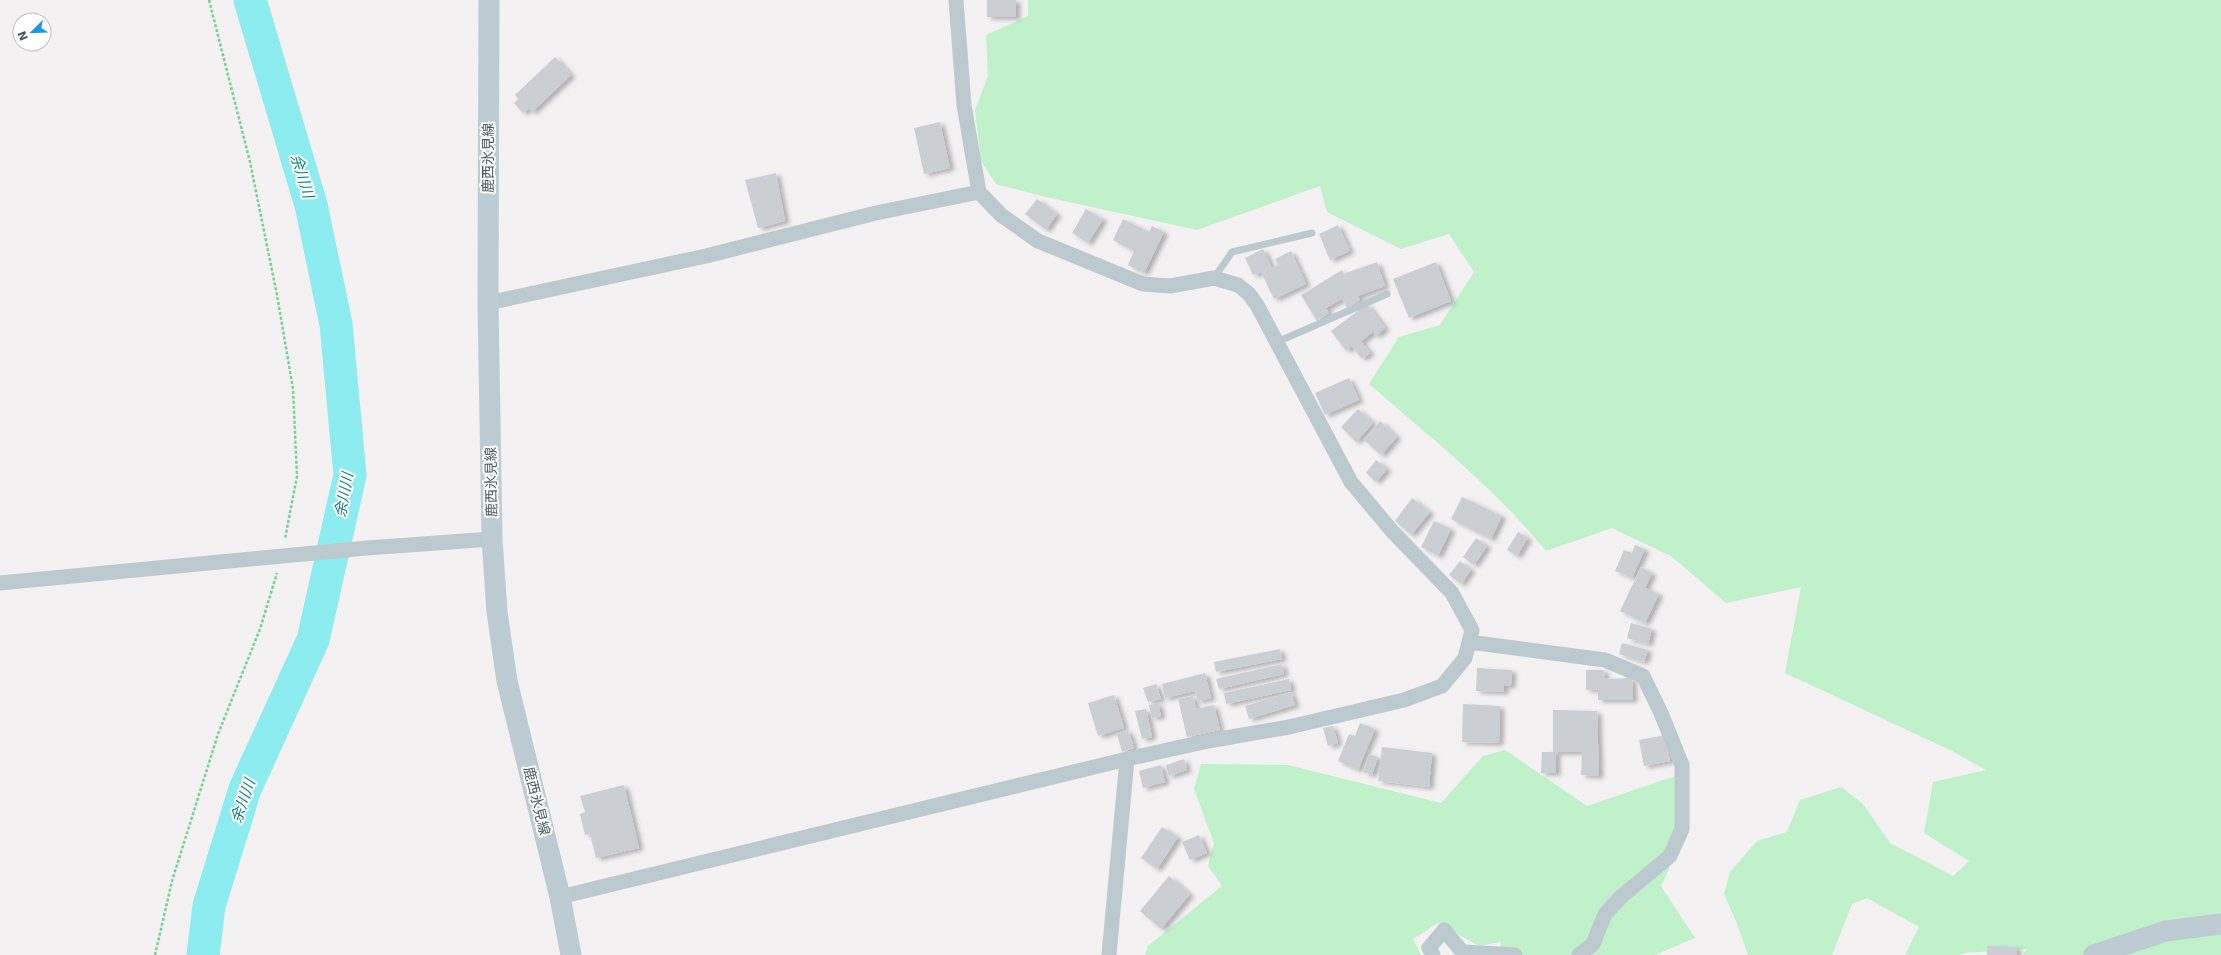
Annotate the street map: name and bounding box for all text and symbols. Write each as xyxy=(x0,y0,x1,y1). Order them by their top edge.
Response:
north arrow xyxy=(12,12,52,52)
text: N xyxy=(15,29,31,42)
street label: 鹿西氷見線 xyxy=(480,123,496,193)
water label: 余川川 xyxy=(287,152,318,202)
street label: 鹿西氷見線 xyxy=(482,447,500,517)
water label: 余川川 xyxy=(331,469,357,519)
street label: 鹿西氷見線 xyxy=(521,765,553,837)
water label: 余川川 xyxy=(227,775,259,825)

